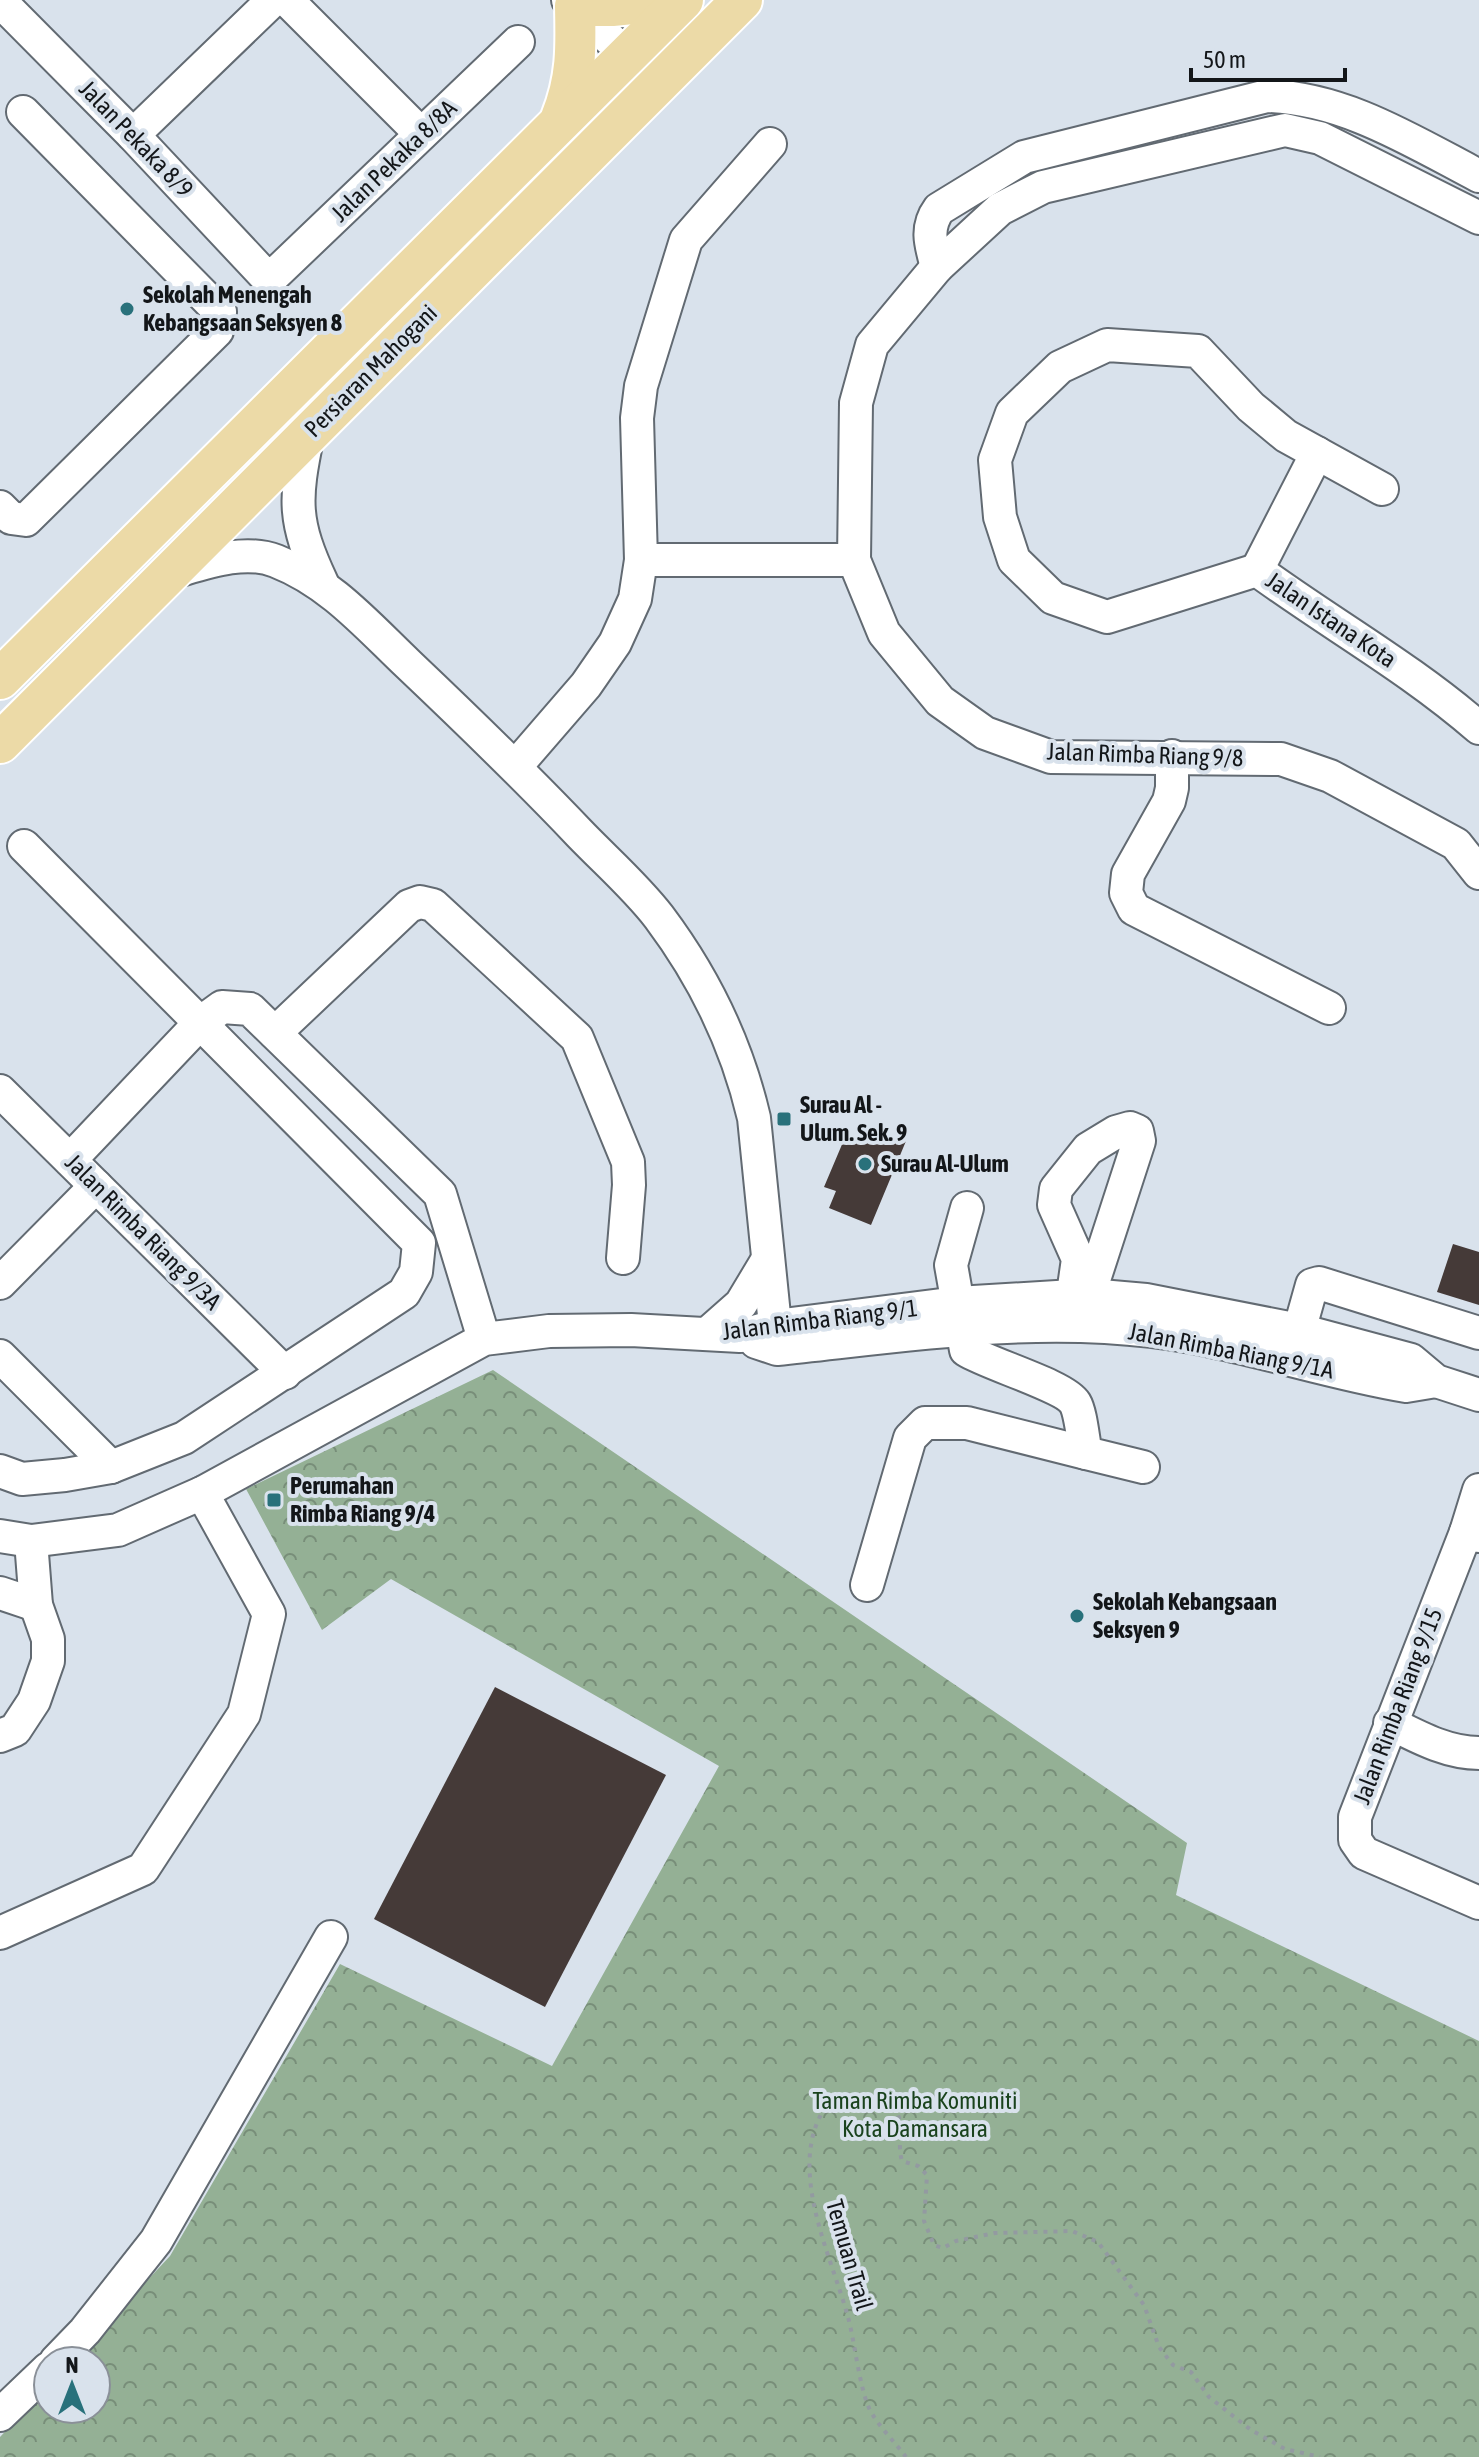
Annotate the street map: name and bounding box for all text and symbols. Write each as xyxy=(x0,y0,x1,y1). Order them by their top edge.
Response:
scale bar xyxy=(1191,32,1345,82)
text: 50 m xyxy=(1203,46,1246,73)
street label: Jalan Pekaka 8/9 xyxy=(74,75,199,202)
street label: Jalan Pekaka 8/8A xyxy=(326,94,462,227)
place label: Sekolah Menengah Kebangsaan Seksyen 8 xyxy=(143,281,342,336)
street label: Persiaran Mahogani xyxy=(299,299,442,442)
marker: Sekolah Menengah Kebangsaan Seksyen 8 xyxy=(118,300,136,318)
street label: Jalan Istana Kota xyxy=(1261,566,1401,673)
street label: Jalan Rimba Riang 9/8 xyxy=(1046,738,1244,771)
place label: Surau Al - Ulum. Sek. 9 xyxy=(800,1091,907,1146)
marker: Surau Al - Ulum. Sek. 9 xyxy=(775,1110,793,1128)
street label: Jalan Rimba Riang 9/3A xyxy=(60,1148,227,1315)
place label: Surau Al-Ulum xyxy=(881,1150,1009,1177)
marker: Surau Al-Ulum xyxy=(856,1155,874,1173)
street label: Jalan Rimba Riang 9/1 xyxy=(721,1294,919,1345)
street label: Jalan Rimba Riang 9/1A xyxy=(1126,1317,1336,1384)
place label: Perumahan Rimba Riang 9/4 xyxy=(290,1472,435,1527)
marker: Perumahan Rimba Riang 9/4 xyxy=(265,1491,283,1509)
place label: Sekolah Kebangsaan Seksyen 9 xyxy=(1093,1588,1277,1643)
street label: Jalan Rimba Riang 9/15 xyxy=(1348,1604,1447,1808)
marker: Sekolah Kebangsaan Seksyen 9 xyxy=(1068,1607,1086,1625)
park label: Taman Rimba Komuniti Kota Damansara xyxy=(812,2087,1018,2142)
street label: Temuan Trail xyxy=(821,2196,878,2314)
north arrow xyxy=(32,2345,112,2425)
text: N xyxy=(66,2352,78,2378)

